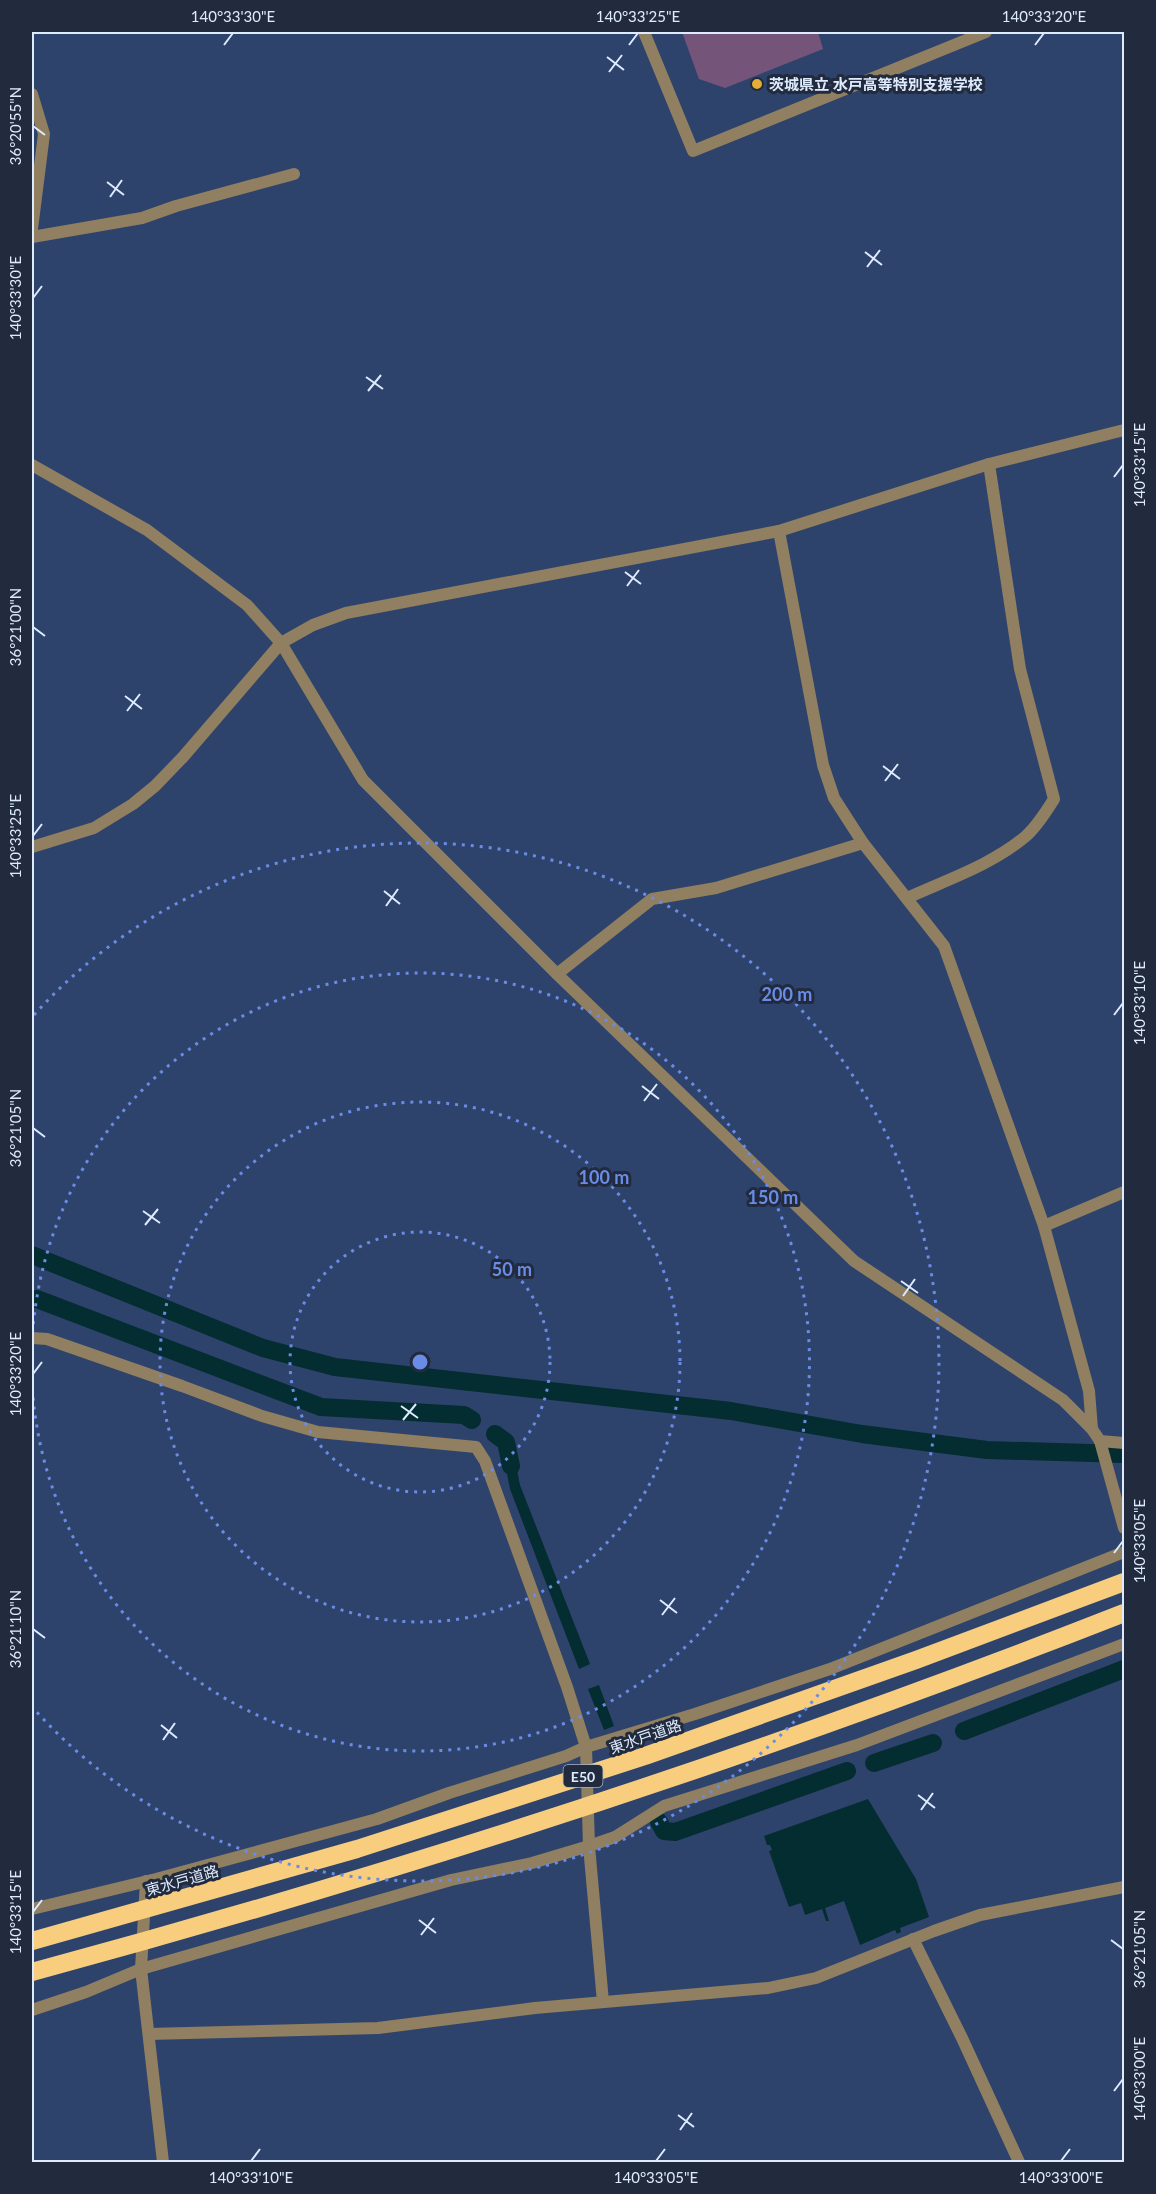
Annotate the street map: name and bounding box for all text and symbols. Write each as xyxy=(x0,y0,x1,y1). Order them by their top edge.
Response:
text: 140°33'30"E xyxy=(191,7,275,25)
text: 140°33'25"E xyxy=(596,7,680,25)
text: 140°33'20"E xyxy=(1002,7,1086,25)
place label: 茨城県立 水戸高等特別支援学校 xyxy=(769,75,983,93)
marker: 茨城県立 水戸高等特別支援学校 xyxy=(750,77,764,91)
text: 36°20'55"N xyxy=(6,87,24,165)
text: 140°33'30"E xyxy=(6,256,24,340)
text: 140°33'15"E xyxy=(1130,423,1148,507)
text: 36°21'00"N xyxy=(6,588,24,666)
text: 140°33'25"E xyxy=(6,794,24,878)
text: 140°33'10"E xyxy=(1130,961,1148,1045)
text: 200 m xyxy=(762,983,812,1005)
text: 36°21'05"N xyxy=(6,1089,24,1167)
text: 100 m xyxy=(579,1166,629,1188)
text: 150 m xyxy=(748,1186,798,1208)
text: 50 m xyxy=(492,1258,532,1280)
text: 140°33'20"E xyxy=(6,1332,24,1416)
centre of rings xyxy=(410,1352,430,1372)
text: 140°33'05"E xyxy=(1130,1499,1148,1583)
text: 36°21'10"N xyxy=(6,1590,24,1668)
street label: 東水戸道路 xyxy=(607,1715,683,1757)
road number: E50 xyxy=(564,1765,602,1787)
street label: 東水戸道路 xyxy=(143,1861,221,1899)
text: 140°33'15"E xyxy=(6,1870,24,1954)
text: 36°21'05"N xyxy=(1130,1910,1148,1988)
text: 140°33'00"E xyxy=(1130,2037,1148,2121)
text: 140°33'10"E xyxy=(209,2168,293,2186)
text: 140°33'05"E xyxy=(614,2168,698,2186)
text: 140°33'00"E xyxy=(1019,2168,1103,2186)

